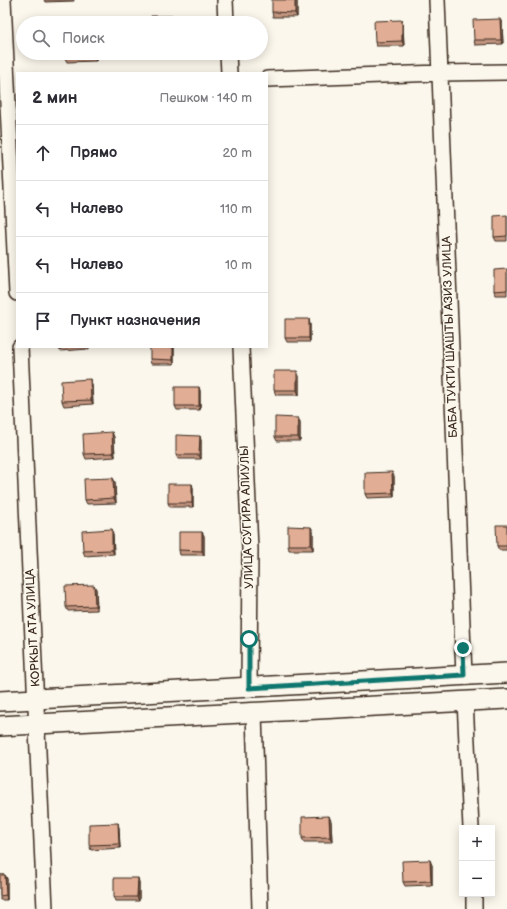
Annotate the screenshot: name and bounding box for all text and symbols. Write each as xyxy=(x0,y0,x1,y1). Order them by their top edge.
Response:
search box xyxy=(16,16,268,60)
icon: search xyxy=(30,27,52,49)
text: Поиск xyxy=(62,29,105,48)
text: 2 мин xyxy=(32,88,78,108)
text: Пешком · 140 m xyxy=(160,90,252,106)
icon: ahead xyxy=(32,142,54,164)
text: Прямо xyxy=(70,143,117,162)
text: 20 m xyxy=(222,145,252,161)
icon: left xyxy=(32,198,54,220)
text: Налево xyxy=(70,199,123,218)
text: 110 m xyxy=(220,201,252,217)
street label: БАБА ТУКТИ ШАШТЫ АЗИЗ УЛИЦА xyxy=(439,235,461,438)
icon: left xyxy=(32,254,54,276)
text: Налево xyxy=(70,255,123,274)
text: 10 m xyxy=(225,257,252,273)
icon: arrive xyxy=(32,310,54,332)
text: Пункт назначения xyxy=(70,311,201,330)
street label: УЛИЦА СУГИРА АЛИУЛЫ xyxy=(237,445,257,589)
street label: КОРКЫТ АТА УЛИЦА xyxy=(22,568,44,687)
route start xyxy=(240,630,258,648)
route end xyxy=(454,639,472,657)
map controls xyxy=(459,825,495,897)
button: + xyxy=(459,825,495,861)
button: − xyxy=(459,861,495,897)

